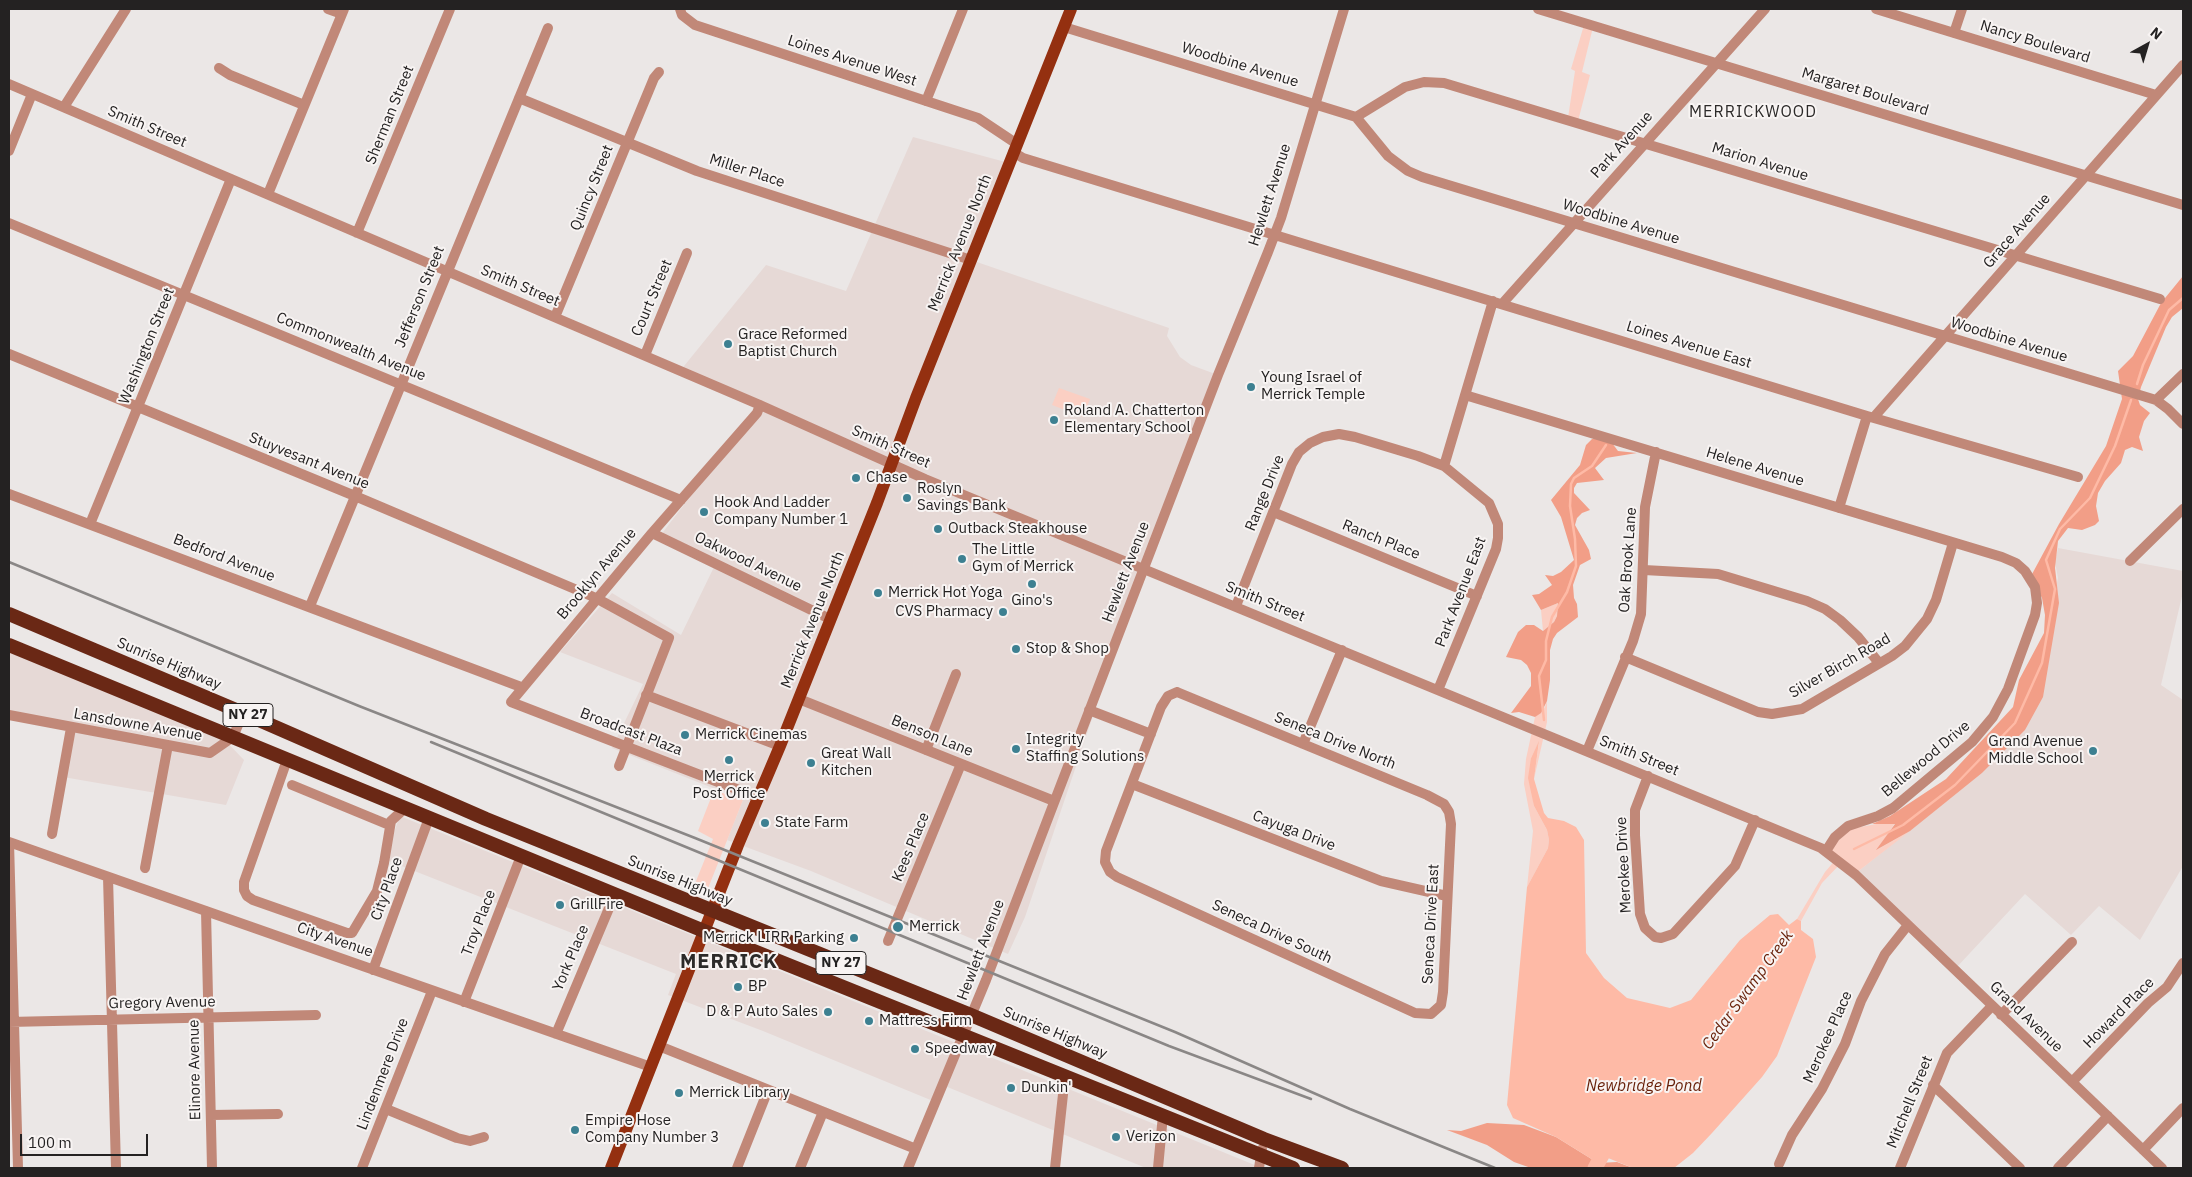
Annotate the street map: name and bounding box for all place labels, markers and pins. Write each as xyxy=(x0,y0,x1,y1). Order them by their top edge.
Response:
place label: Grace Reformed Baptist Church xyxy=(738,326,847,361)
marker: Grace Reformed Baptist Church xyxy=(722,338,734,350)
place label: Young Israel of Merrick Temple xyxy=(1261,369,1365,404)
marker: Young Israel of Merrick Temple xyxy=(1245,381,1257,393)
place label: Roland A. Chatterton Elementary School xyxy=(1064,402,1204,437)
marker: Roland A. Chatterton Elementary School xyxy=(1048,414,1060,426)
place label: Chase xyxy=(866,469,907,487)
marker: Chase xyxy=(850,472,862,484)
place label: Roslyn Savings Bank xyxy=(917,480,1006,515)
marker: Roslyn Savings Bank xyxy=(901,492,913,504)
place label: Hook And Ladder Company Number 1 xyxy=(714,494,848,529)
marker: Hook And Ladder Company Number 1 xyxy=(698,506,710,518)
place label: Outback Steakhouse xyxy=(948,520,1087,538)
marker: Outback Steakhouse xyxy=(932,523,944,535)
place label: The Little Gym of Merrick xyxy=(972,541,1074,576)
marker: The Little Gym of Merrick xyxy=(956,553,968,565)
marker: Gino's xyxy=(1026,578,1038,590)
place label: Merrick Hot Yoga xyxy=(888,584,1002,602)
marker: Merrick Hot Yoga xyxy=(872,587,884,599)
place label: Gino's xyxy=(1011,592,1053,610)
place label: CVS Pharmacy xyxy=(895,603,993,621)
marker: CVS Pharmacy xyxy=(997,606,1009,618)
place label: Stop & Shop xyxy=(1026,640,1109,658)
marker: Stop & Shop xyxy=(1010,643,1022,655)
place label: Merrick Cinemas xyxy=(695,726,807,744)
marker: Merrick Cinemas xyxy=(679,729,691,741)
place label: Integrity Staffing Solutions xyxy=(1026,731,1144,766)
place label: Grand Avenue Middle School xyxy=(1988,733,2083,768)
marker: Integrity Staffing Solutions xyxy=(1010,743,1022,755)
place label: Great Wall Kitchen xyxy=(821,745,891,780)
marker: Grand Avenue Middle School xyxy=(2087,745,2099,757)
marker: Merrick Post Office xyxy=(723,754,735,766)
marker: Great Wall Kitchen xyxy=(805,757,817,769)
place label: Merrick Post Office xyxy=(693,768,765,803)
place label: State Farm xyxy=(775,814,848,832)
marker: State Farm xyxy=(759,817,771,829)
place label: GrillFire xyxy=(570,896,624,914)
marker: GrillFire xyxy=(554,899,566,911)
place label: Merrick xyxy=(909,918,960,936)
marker: Merrick xyxy=(891,920,905,934)
place label: Merrick LIRR Parking xyxy=(703,929,844,947)
marker: Merrick LIRR Parking xyxy=(848,932,860,944)
place label: BP xyxy=(748,978,767,996)
marker: BP xyxy=(732,981,744,993)
place label: D & P Auto Sales xyxy=(706,1003,818,1021)
marker: D & P Auto Sales xyxy=(822,1006,834,1018)
place label: Mattress Firm xyxy=(879,1012,972,1030)
marker: Mattress Firm xyxy=(863,1015,875,1027)
place label: Speedway xyxy=(925,1040,994,1058)
marker: Speedway xyxy=(909,1043,921,1055)
place label: Dunkin' xyxy=(1021,1079,1072,1097)
marker: Dunkin' xyxy=(1005,1082,1017,1094)
place label: Merrick Library xyxy=(689,1084,790,1102)
marker: Merrick Library xyxy=(673,1087,685,1099)
place label: Empire Hose Company Number 3 xyxy=(585,1112,719,1147)
marker: Empire Hose Company Number 3 xyxy=(569,1124,581,1136)
place label: Verizon xyxy=(1126,1128,1176,1146)
marker: Verizon xyxy=(1110,1131,1122,1143)

